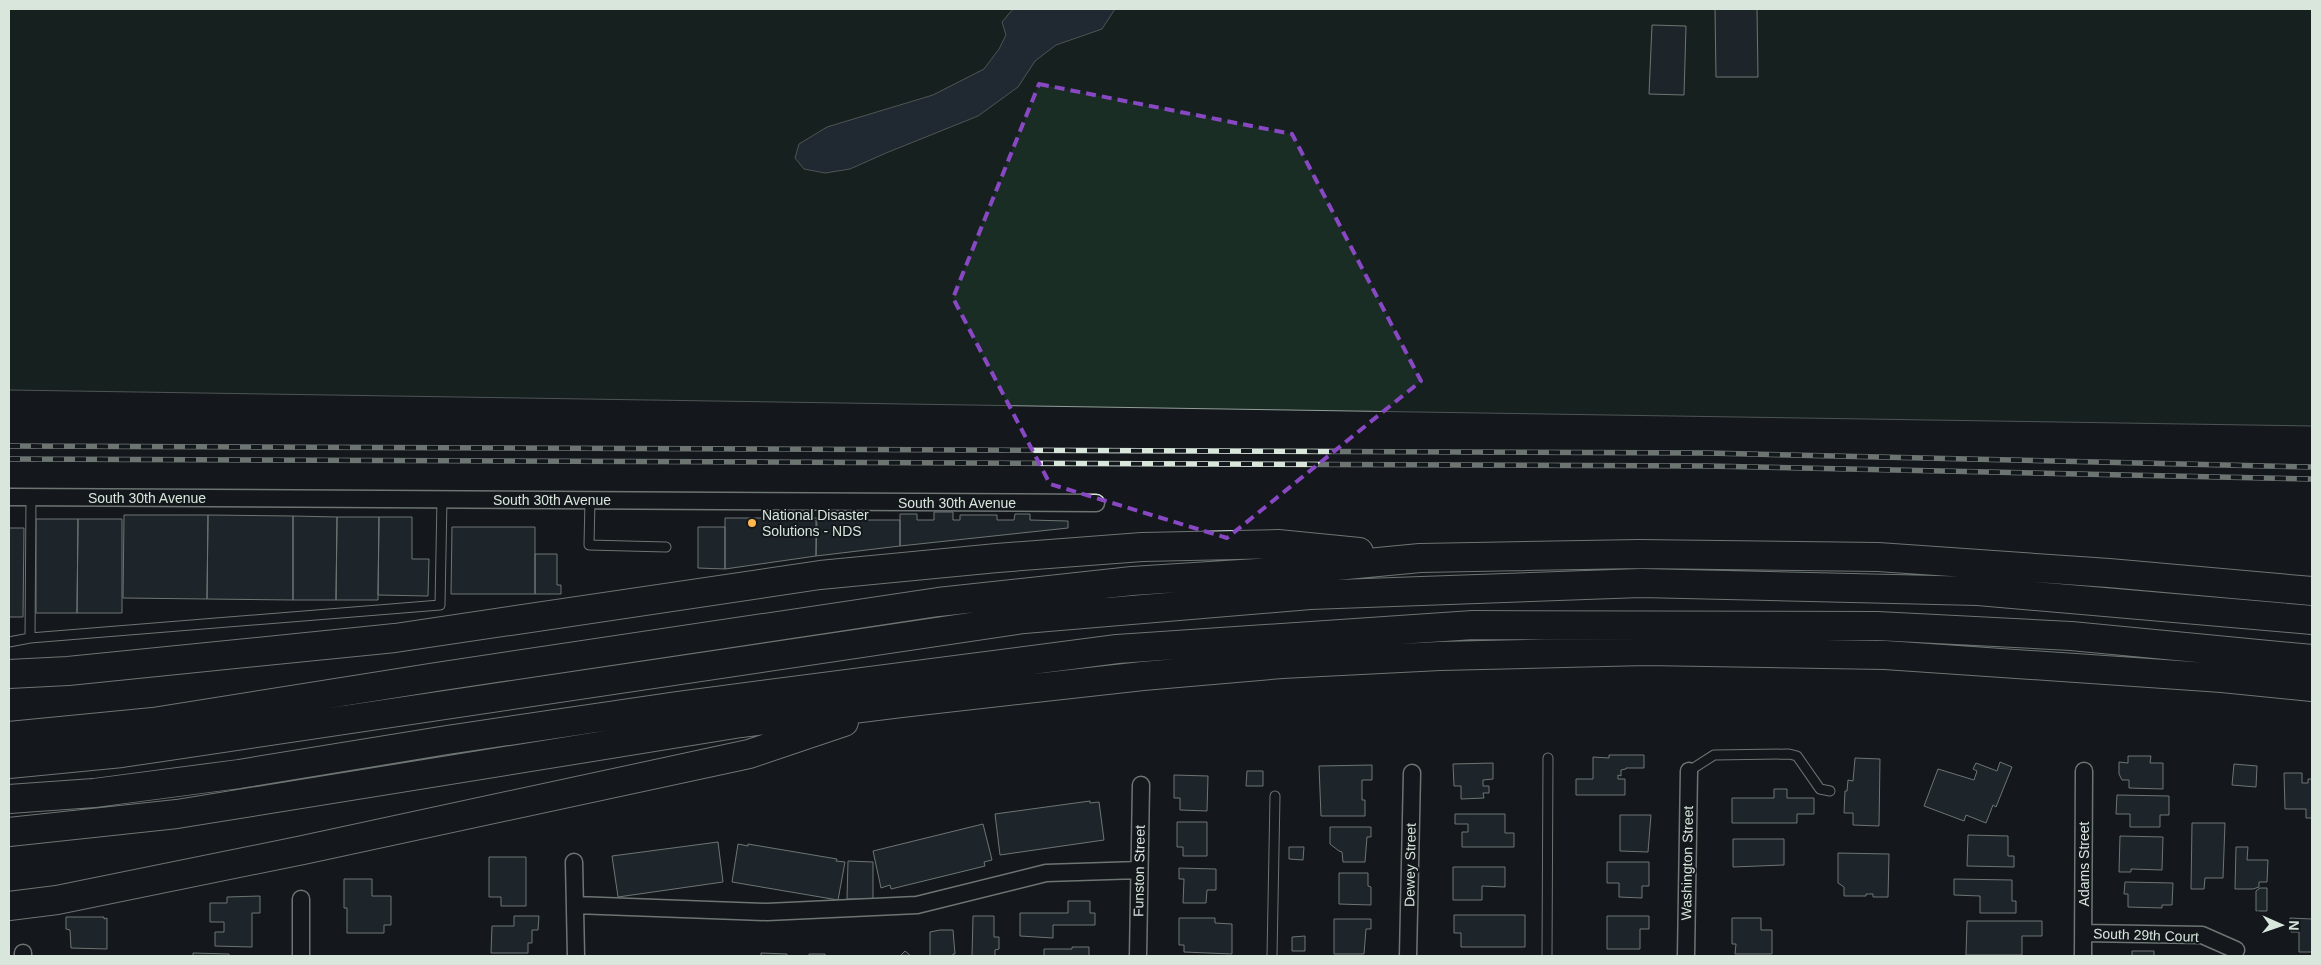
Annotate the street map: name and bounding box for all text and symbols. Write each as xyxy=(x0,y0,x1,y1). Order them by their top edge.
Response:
street label: South 30th Avenue xyxy=(88,490,206,506)
street label: South 30th Avenue xyxy=(493,492,611,508)
street label: South 30th Avenue xyxy=(898,495,1016,511)
place label: National Disaster Solutions - NDS xyxy=(762,507,869,539)
marker: National Disaster Solutions - NDS xyxy=(746,517,758,529)
street label: Washington Street xyxy=(1678,805,1696,920)
street label: Adams Street xyxy=(2076,821,2092,906)
street label: Dewey Street xyxy=(1401,823,1419,907)
street label: Funston Street xyxy=(1130,825,1148,917)
north arrow xyxy=(2256,900,2306,950)
text: N xyxy=(2286,920,2302,931)
street label: South 29th Court xyxy=(2093,925,2199,945)

